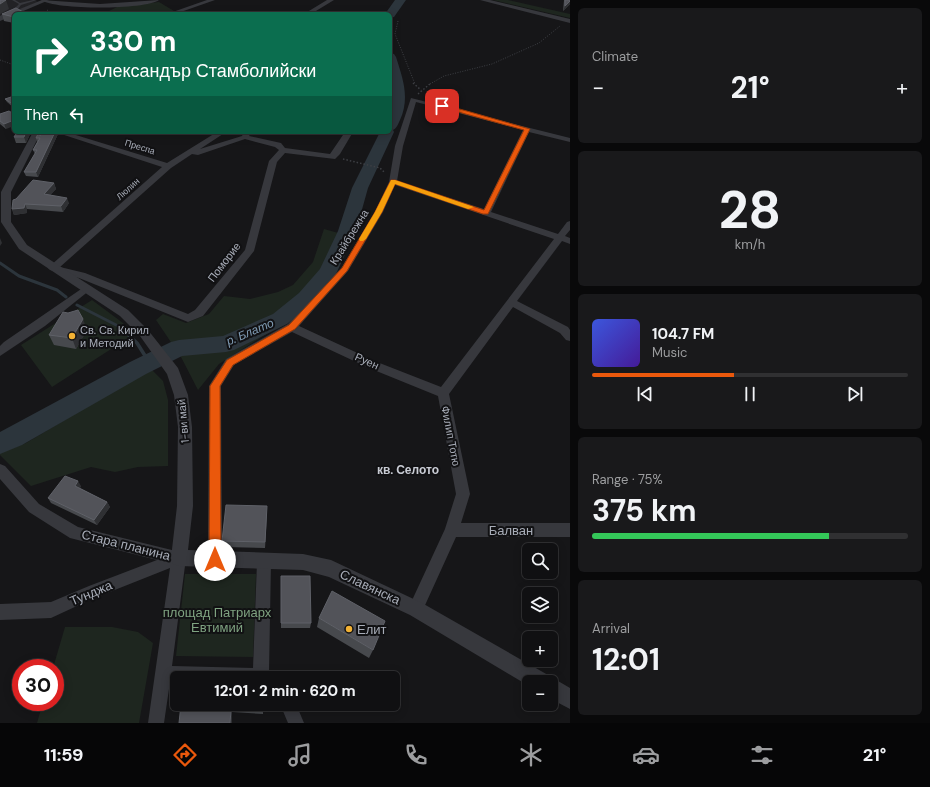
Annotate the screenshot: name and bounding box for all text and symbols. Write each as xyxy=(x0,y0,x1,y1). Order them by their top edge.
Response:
text: 330 m xyxy=(90,23,176,60)
icon: right xyxy=(24,28,76,80)
text: Climate xyxy=(592,48,638,65)
text: Александър Стамболийски xyxy=(90,59,316,83)
text: 21° xyxy=(730,68,770,107)
text: − xyxy=(592,73,604,102)
text: + xyxy=(896,73,908,102)
pin xyxy=(425,89,459,123)
icon: arrive xyxy=(431,95,453,117)
icon: left xyxy=(66,104,88,126)
text: Then xyxy=(24,105,58,125)
street label: Преспа xyxy=(123,137,157,157)
street label: Люлин xyxy=(114,175,142,203)
text: 28 xyxy=(719,176,781,244)
street label: Крайбрежна xyxy=(326,206,372,267)
text: km/h xyxy=(735,236,765,253)
street label: Поморие xyxy=(205,239,243,285)
water label: р. Блато xyxy=(223,315,277,350)
place label: Св. Св. Кирил и Методий xyxy=(80,323,149,350)
text: 104.7 FM xyxy=(652,324,714,344)
marker: Св. Св. Кирил и Методий xyxy=(67,331,77,341)
text: Music xyxy=(652,344,687,361)
street label: Руен xyxy=(353,350,381,372)
icon: previous xyxy=(634,383,656,405)
icon: pause xyxy=(739,383,761,405)
icon: next xyxy=(844,383,866,405)
street label: 1-ви май xyxy=(174,398,192,444)
street label: Филип Тотю xyxy=(438,405,464,467)
district label: кв. Селото xyxy=(377,462,439,478)
text: Range · 75% xyxy=(592,471,663,488)
text: 375 km xyxy=(592,491,697,530)
street label: Балван xyxy=(489,522,533,539)
street label: Стара планина xyxy=(80,526,173,564)
position arrow xyxy=(194,539,236,581)
map controls xyxy=(522,543,558,711)
button: search xyxy=(522,543,558,579)
street label: Славянска xyxy=(337,566,404,609)
street label: Тунджа xyxy=(67,576,115,609)
button: layers xyxy=(522,587,558,623)
park label: площад Патриарх Евтимий xyxy=(163,604,272,636)
text: Arrival xyxy=(592,620,630,637)
place label: Елит xyxy=(357,621,387,638)
marker: Елит xyxy=(344,624,354,634)
button: + xyxy=(522,631,558,667)
text: 12:01 xyxy=(592,640,660,679)
speed limit sign: 30 xyxy=(12,659,64,711)
button: − xyxy=(522,675,558,711)
text: 12:01 · 2 min · 620 m xyxy=(214,681,356,701)
icon: directions xyxy=(171,741,199,769)
icon: music xyxy=(286,741,314,769)
icon: phone xyxy=(402,741,430,769)
icon: climate xyxy=(517,741,545,769)
icon: car xyxy=(632,741,660,769)
icon: filters xyxy=(748,741,776,769)
text: 11:59 xyxy=(44,743,84,767)
text: 21° xyxy=(863,743,886,767)

